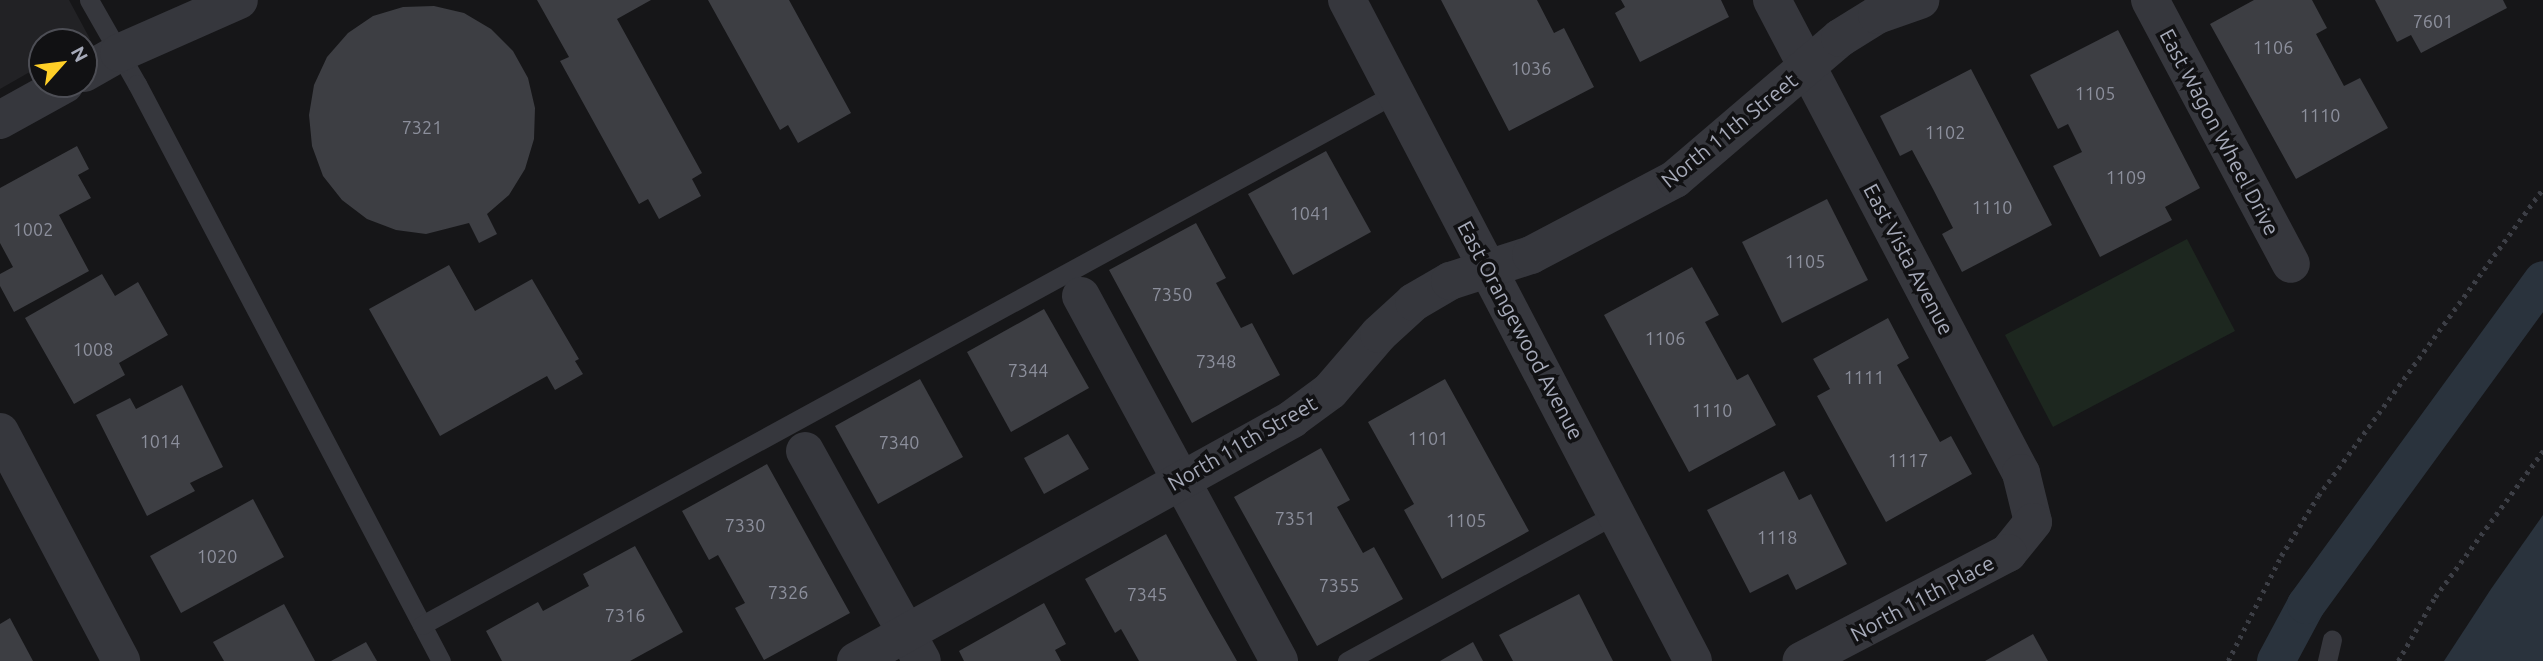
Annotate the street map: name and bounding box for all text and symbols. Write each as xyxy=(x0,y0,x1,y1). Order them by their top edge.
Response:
house number: 7601 xyxy=(2413,10,2453,32)
street label: East Wagon Wheel Drive xyxy=(2155,24,2285,240)
north arrow xyxy=(28,28,98,98)
house number: 1106 xyxy=(2253,36,2293,58)
text: N xyxy=(67,43,93,66)
house number: 1036 xyxy=(1511,57,1551,79)
street label: North 11th Street xyxy=(1656,67,1802,193)
house number: 1105 xyxy=(2075,82,2115,104)
house number: 1110 xyxy=(2300,104,2340,126)
house number: 7321 xyxy=(402,116,442,138)
house number: 1102 xyxy=(1925,121,1965,143)
house number: 1109 xyxy=(2106,166,2146,188)
street label: East Vista Avenue xyxy=(1859,179,1959,339)
house number: 1110 xyxy=(1972,196,2012,218)
house number: 1041 xyxy=(1290,202,1330,224)
street label: East Orangewood Avenue xyxy=(1453,216,1589,444)
house number: 1002 xyxy=(13,218,53,240)
house number: 1105 xyxy=(1785,250,1825,272)
house number: 7350 xyxy=(1152,283,1192,305)
house number: 1106 xyxy=(1645,327,1685,349)
house number: 1008 xyxy=(73,338,113,360)
house number: 7348 xyxy=(1196,350,1236,372)
house number: 7344 xyxy=(1008,359,1048,381)
house number: 1111 xyxy=(1844,366,1884,388)
street label: North 11th Street xyxy=(1163,390,1321,496)
house number: 1110 xyxy=(1692,399,1732,421)
house number: 1101 xyxy=(1408,427,1448,449)
house number: 1014 xyxy=(140,430,180,452)
house number: 7340 xyxy=(879,431,919,453)
house number: 1117 xyxy=(1888,449,1928,471)
house number: 7351 xyxy=(1275,507,1315,529)
house number: 1105 xyxy=(1446,509,1486,531)
house number: 7330 xyxy=(725,514,765,536)
house number: 1118 xyxy=(1757,526,1797,548)
house number: 1020 xyxy=(197,545,237,567)
street label: North 11th Place xyxy=(1846,549,1998,647)
house number: 7355 xyxy=(1319,574,1359,596)
house number: 7326 xyxy=(768,581,808,603)
house number: 7345 xyxy=(1127,583,1167,605)
house number: 7316 xyxy=(605,604,645,626)

